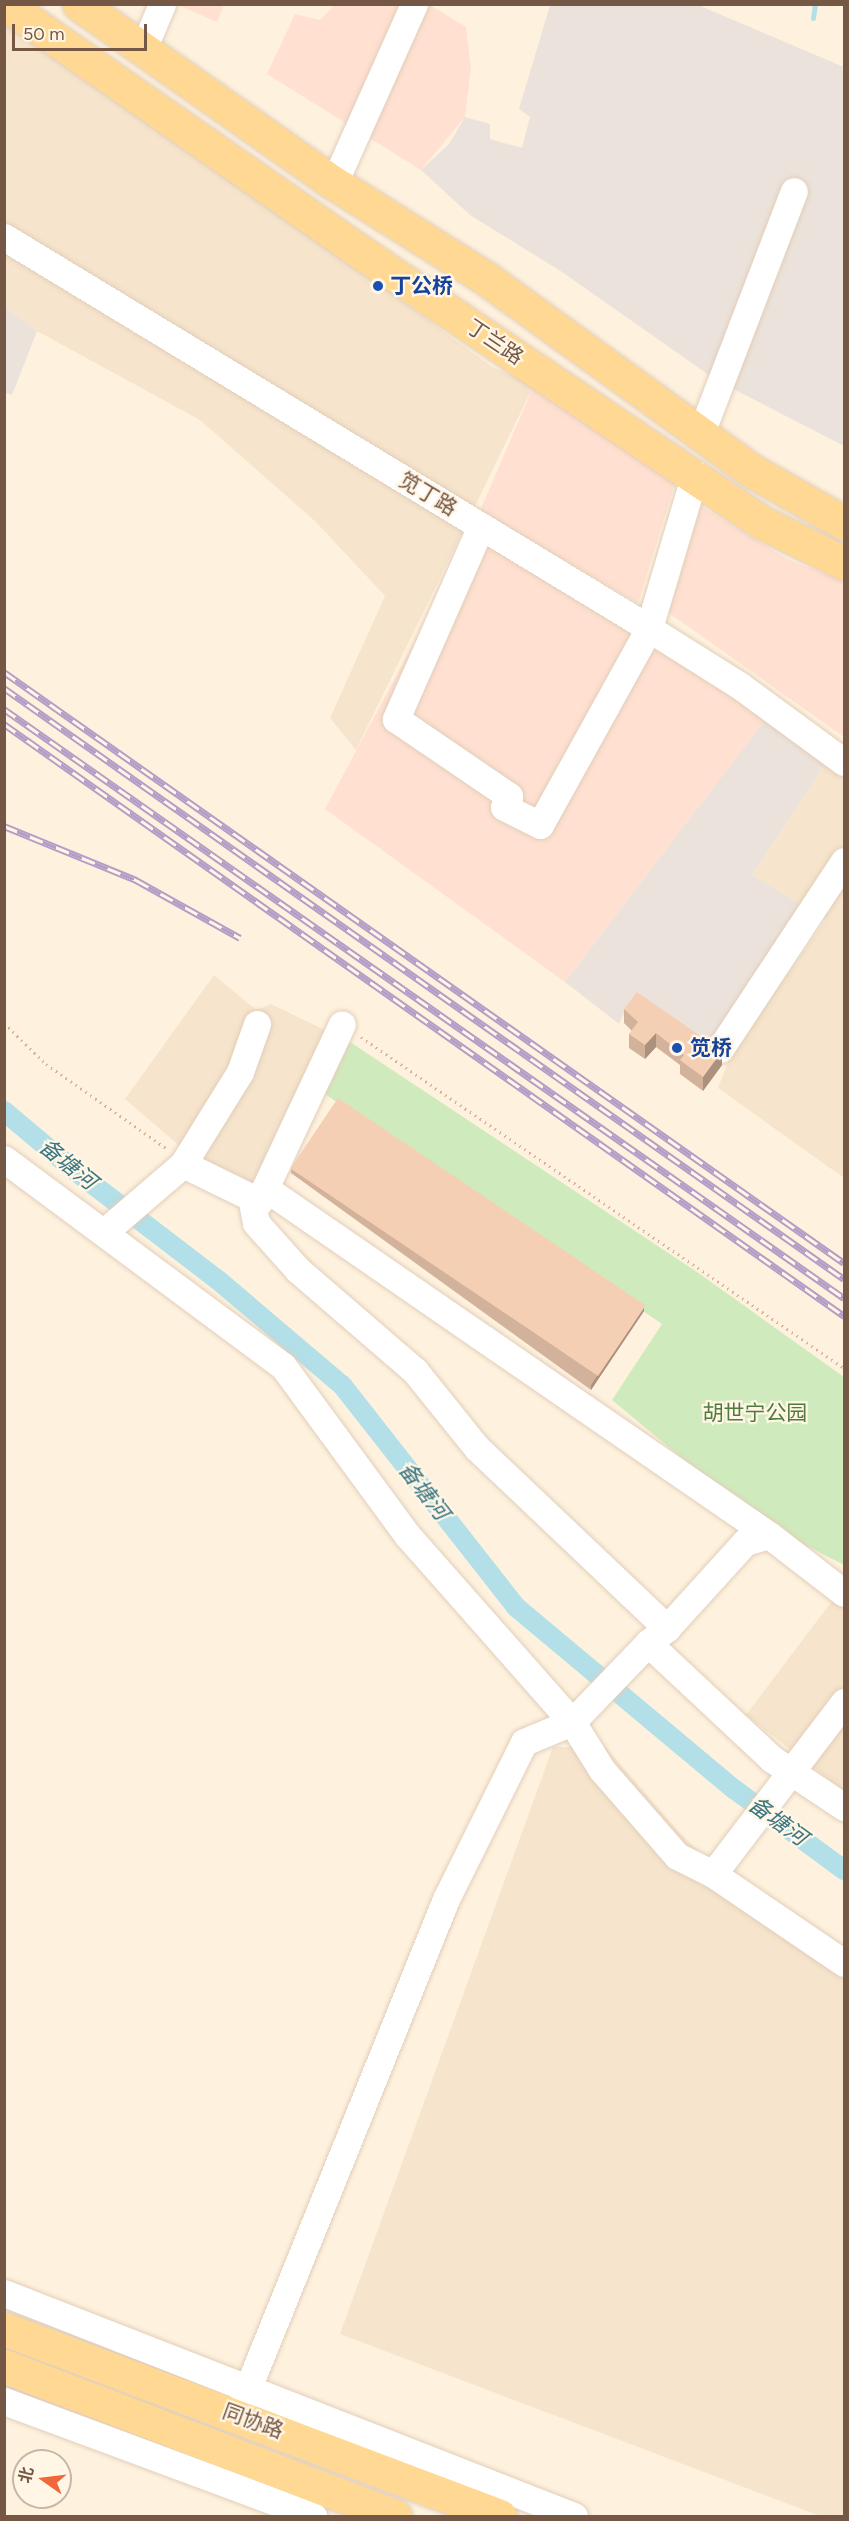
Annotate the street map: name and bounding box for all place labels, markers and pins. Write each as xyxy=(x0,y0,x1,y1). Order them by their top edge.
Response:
place label: 丁公桥 xyxy=(390,273,453,299)
marker: 丁公桥 xyxy=(371,279,385,293)
place label: 笕桥 xyxy=(690,1035,732,1061)
marker: 笕桥 xyxy=(668,1039,686,1057)

